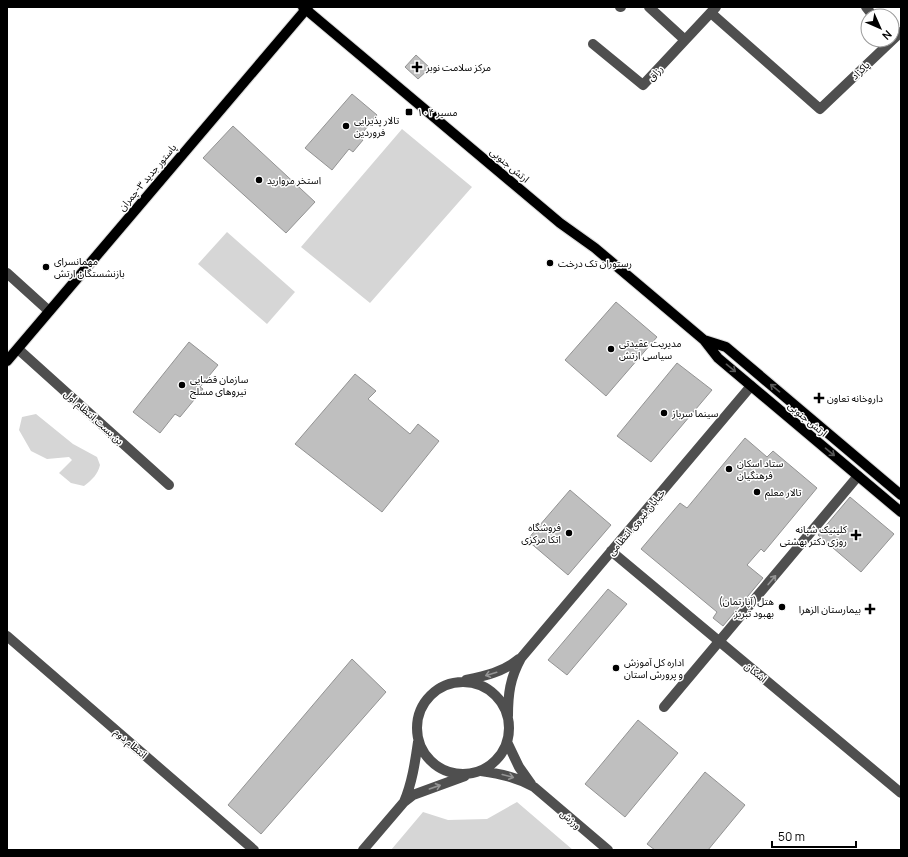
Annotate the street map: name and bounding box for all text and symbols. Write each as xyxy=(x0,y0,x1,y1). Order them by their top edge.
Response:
north arrow xyxy=(860,8,900,48)
text: N xyxy=(879,27,896,44)
street label: پاکزاد xyxy=(848,58,872,82)
place label: مرکز سلامت نوبر xyxy=(425,60,491,74)
marker: مرکز سلامت نوبر xyxy=(411,61,423,73)
street label: رزاق xyxy=(644,62,666,84)
place label: مسیر ۱۰۴ xyxy=(417,105,458,119)
marker: مسیر ۱۰۴ xyxy=(404,107,414,117)
place label: تالار پذیرایی فروردین xyxy=(354,113,399,139)
marker: تالار پذیرایی فروردین xyxy=(341,121,351,131)
street label: پاستور جدید ۳-چمران xyxy=(115,140,179,214)
street label: ارتش جنوبی xyxy=(487,144,533,186)
place label: استخر مروارید xyxy=(267,173,321,187)
marker: استخر مروارید xyxy=(254,175,264,185)
place label: مهمانسرای بازنشستگان ارتش xyxy=(54,254,125,280)
place label: رستوران تک درخت xyxy=(558,256,632,270)
marker: رستوران تک درخت xyxy=(545,258,555,268)
marker: مهمانسرای بازنشستگان ارتش xyxy=(41,262,51,272)
place label: مدیریت عقیدتی سیاسی ارتش xyxy=(619,336,682,362)
marker: مدیریت عقیدتی سیاسی ارتش xyxy=(606,344,616,354)
one-way arrow xyxy=(725,364,736,373)
place label: سازمان قضایی نیروهای مسلح xyxy=(190,372,248,399)
marker: سازمان قضایی نیروهای مسلح xyxy=(177,380,187,390)
one-way arrow xyxy=(770,383,781,392)
street label: بن بست انتظام اول xyxy=(60,387,127,449)
place label: داروخانه تعاون xyxy=(827,391,883,405)
marker: داروخانه تعاون xyxy=(814,393,824,403)
street label: ارتش جنوبی xyxy=(785,398,831,440)
place label: سینما سرباز xyxy=(671,406,719,420)
marker: سینما سرباز xyxy=(659,408,669,418)
one-way arrow xyxy=(824,448,835,457)
place label: ستاد اسکان فرهنگیان xyxy=(737,456,783,482)
marker: ستاد اسکان فرهنگیان xyxy=(724,464,734,474)
place label: تالار معلم xyxy=(765,485,802,500)
street label: خیابان نیروی انتظامی xyxy=(604,486,668,558)
marker: تالار معلم xyxy=(752,487,762,497)
place label: فروشگاه اتکا مرکزی xyxy=(521,520,562,546)
place label: کلینیک شبانه روزی دکتر بهشتی xyxy=(780,522,848,548)
marker: فروشگاه اتکا مرکزی xyxy=(564,528,574,538)
marker: کلینیک شبانه روزی دکتر بهشتی xyxy=(850,529,862,541)
one-way arrow xyxy=(767,574,776,585)
place label: هتل(آپارتمان) بهبود تبریز xyxy=(719,594,774,620)
marker: هتل(آپارتمان) بهبود تبریز xyxy=(777,602,787,612)
place label: بیمارستان الزهرا xyxy=(799,602,861,616)
marker: بیمارستان الزهرا xyxy=(864,603,876,615)
place label: اداره کل آموزش و پرورش استان xyxy=(624,655,684,681)
street label: اشکان xyxy=(742,659,770,685)
marker: اداره کل آموزش و پرورش استان xyxy=(611,663,621,673)
one-way arrow xyxy=(484,671,497,678)
street label: انتظام دوم xyxy=(110,725,151,763)
one-way arrow xyxy=(502,773,515,780)
one-way arrow xyxy=(429,783,442,790)
street label: ورزش xyxy=(557,806,585,832)
scale bar xyxy=(772,823,856,849)
text: 50 m xyxy=(778,828,805,845)

